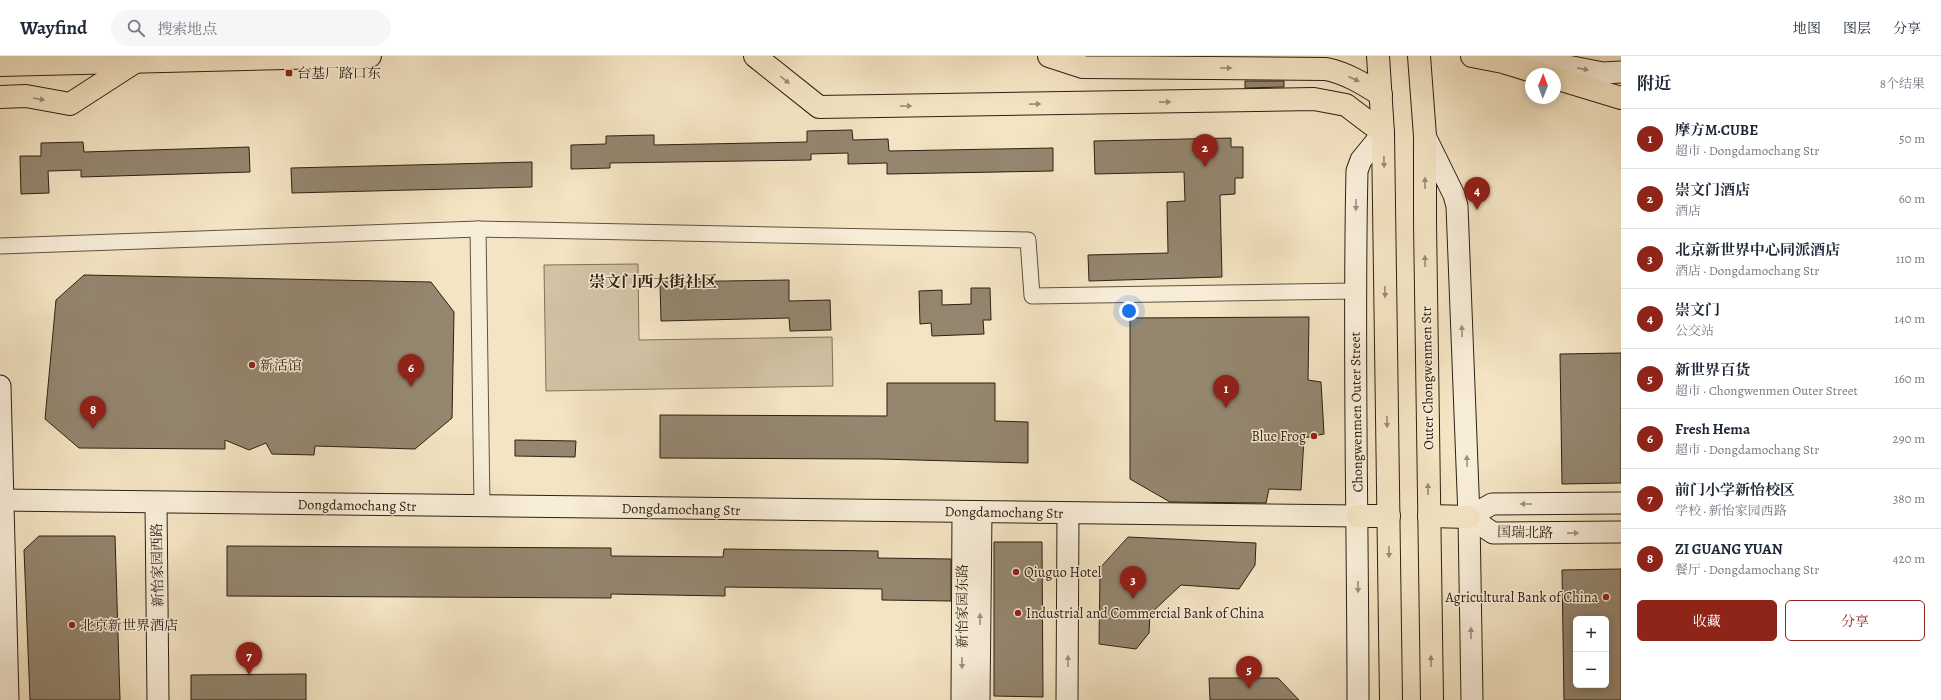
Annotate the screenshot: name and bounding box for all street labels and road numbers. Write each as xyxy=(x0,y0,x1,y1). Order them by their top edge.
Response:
street label: Outer Chongwenmen Str xyxy=(1417,305,1438,450)
street label: Chongwenmen Outer Street xyxy=(1346,331,1367,492)
street label: Dongdamochang Str xyxy=(297,495,417,516)
street label: Dongdamochang Str xyxy=(621,499,741,520)
street label: Dongdamochang Str xyxy=(944,502,1064,523)
street label: 新怡家园西路 xyxy=(147,523,168,607)
street label: 国瑞北路 xyxy=(1497,523,1553,542)
street label: 新怡家园东路 xyxy=(953,564,972,648)

